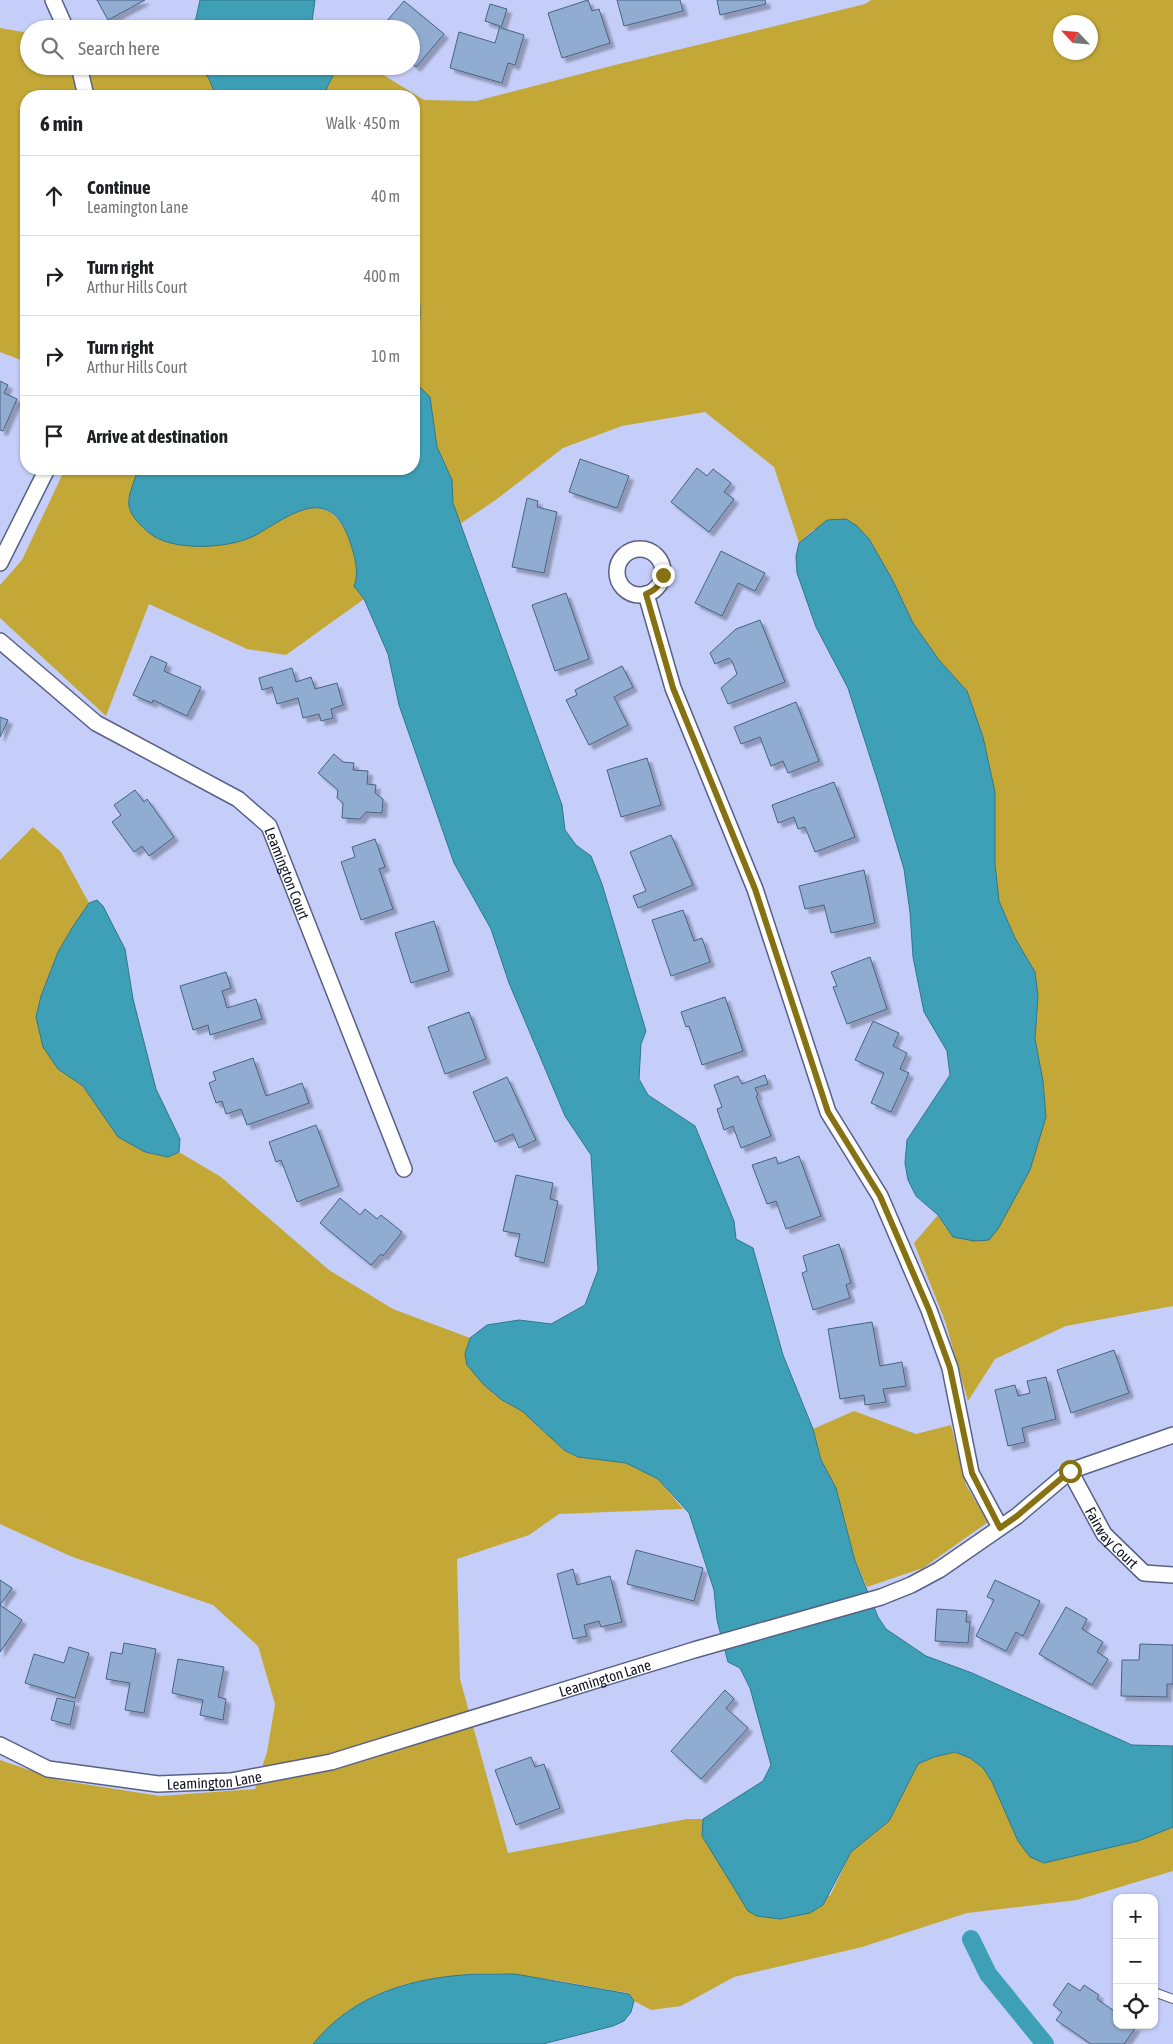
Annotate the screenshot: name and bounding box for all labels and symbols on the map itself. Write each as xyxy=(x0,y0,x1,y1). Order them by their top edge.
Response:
north arrow xyxy=(1053,15,1098,60)
route end xyxy=(652,564,675,587)
street label: Leamington Court xyxy=(262,824,313,922)
route start xyxy=(1059,1460,1082,1483)
street label: Fairway Court xyxy=(1082,1504,1142,1571)
street label: Leamington Lane xyxy=(557,1655,653,1700)
street label: Leamington Lane xyxy=(166,1767,263,1792)

